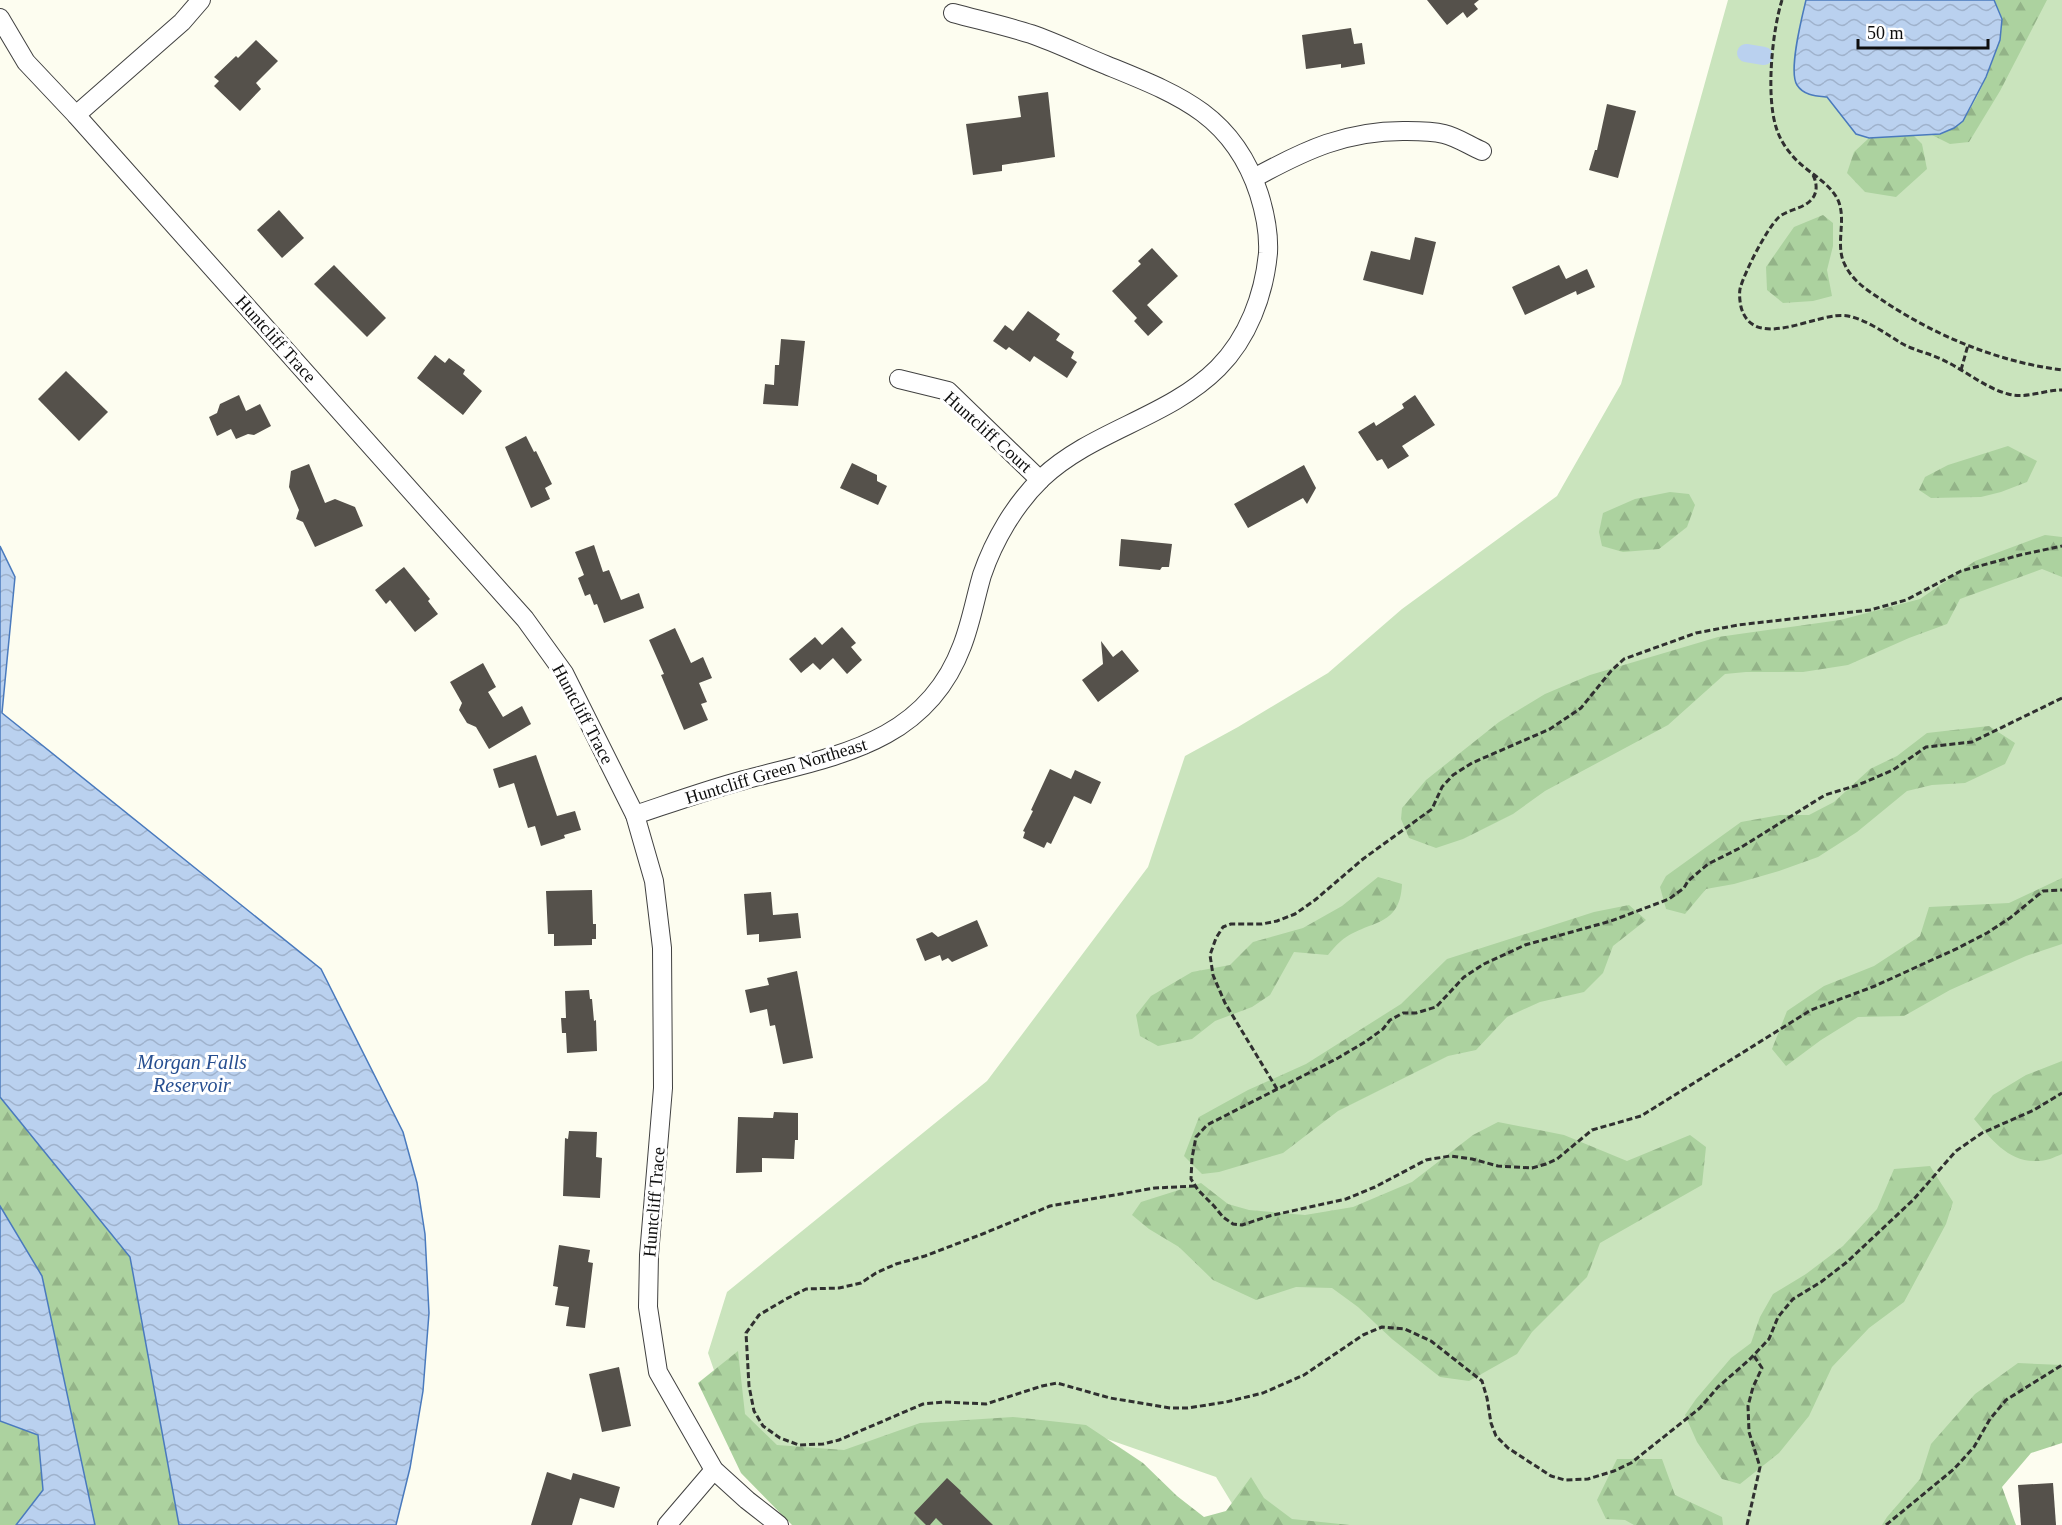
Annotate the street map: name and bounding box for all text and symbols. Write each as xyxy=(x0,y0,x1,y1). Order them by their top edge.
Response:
scale bar xyxy=(1858,12,1988,50)
text: 50 m xyxy=(1867,23,1904,43)
street label: Huntcliff Trace xyxy=(232,291,320,387)
street label: Huntcliff Court xyxy=(940,387,1036,477)
street label: Huntcliff Trace xyxy=(548,661,618,767)
street label: Huntcliff Green Northeast xyxy=(683,734,869,808)
water label: Morgan Falls Reservoir xyxy=(136,1051,247,1096)
street label: Huntcliff Trace xyxy=(639,1146,669,1258)

